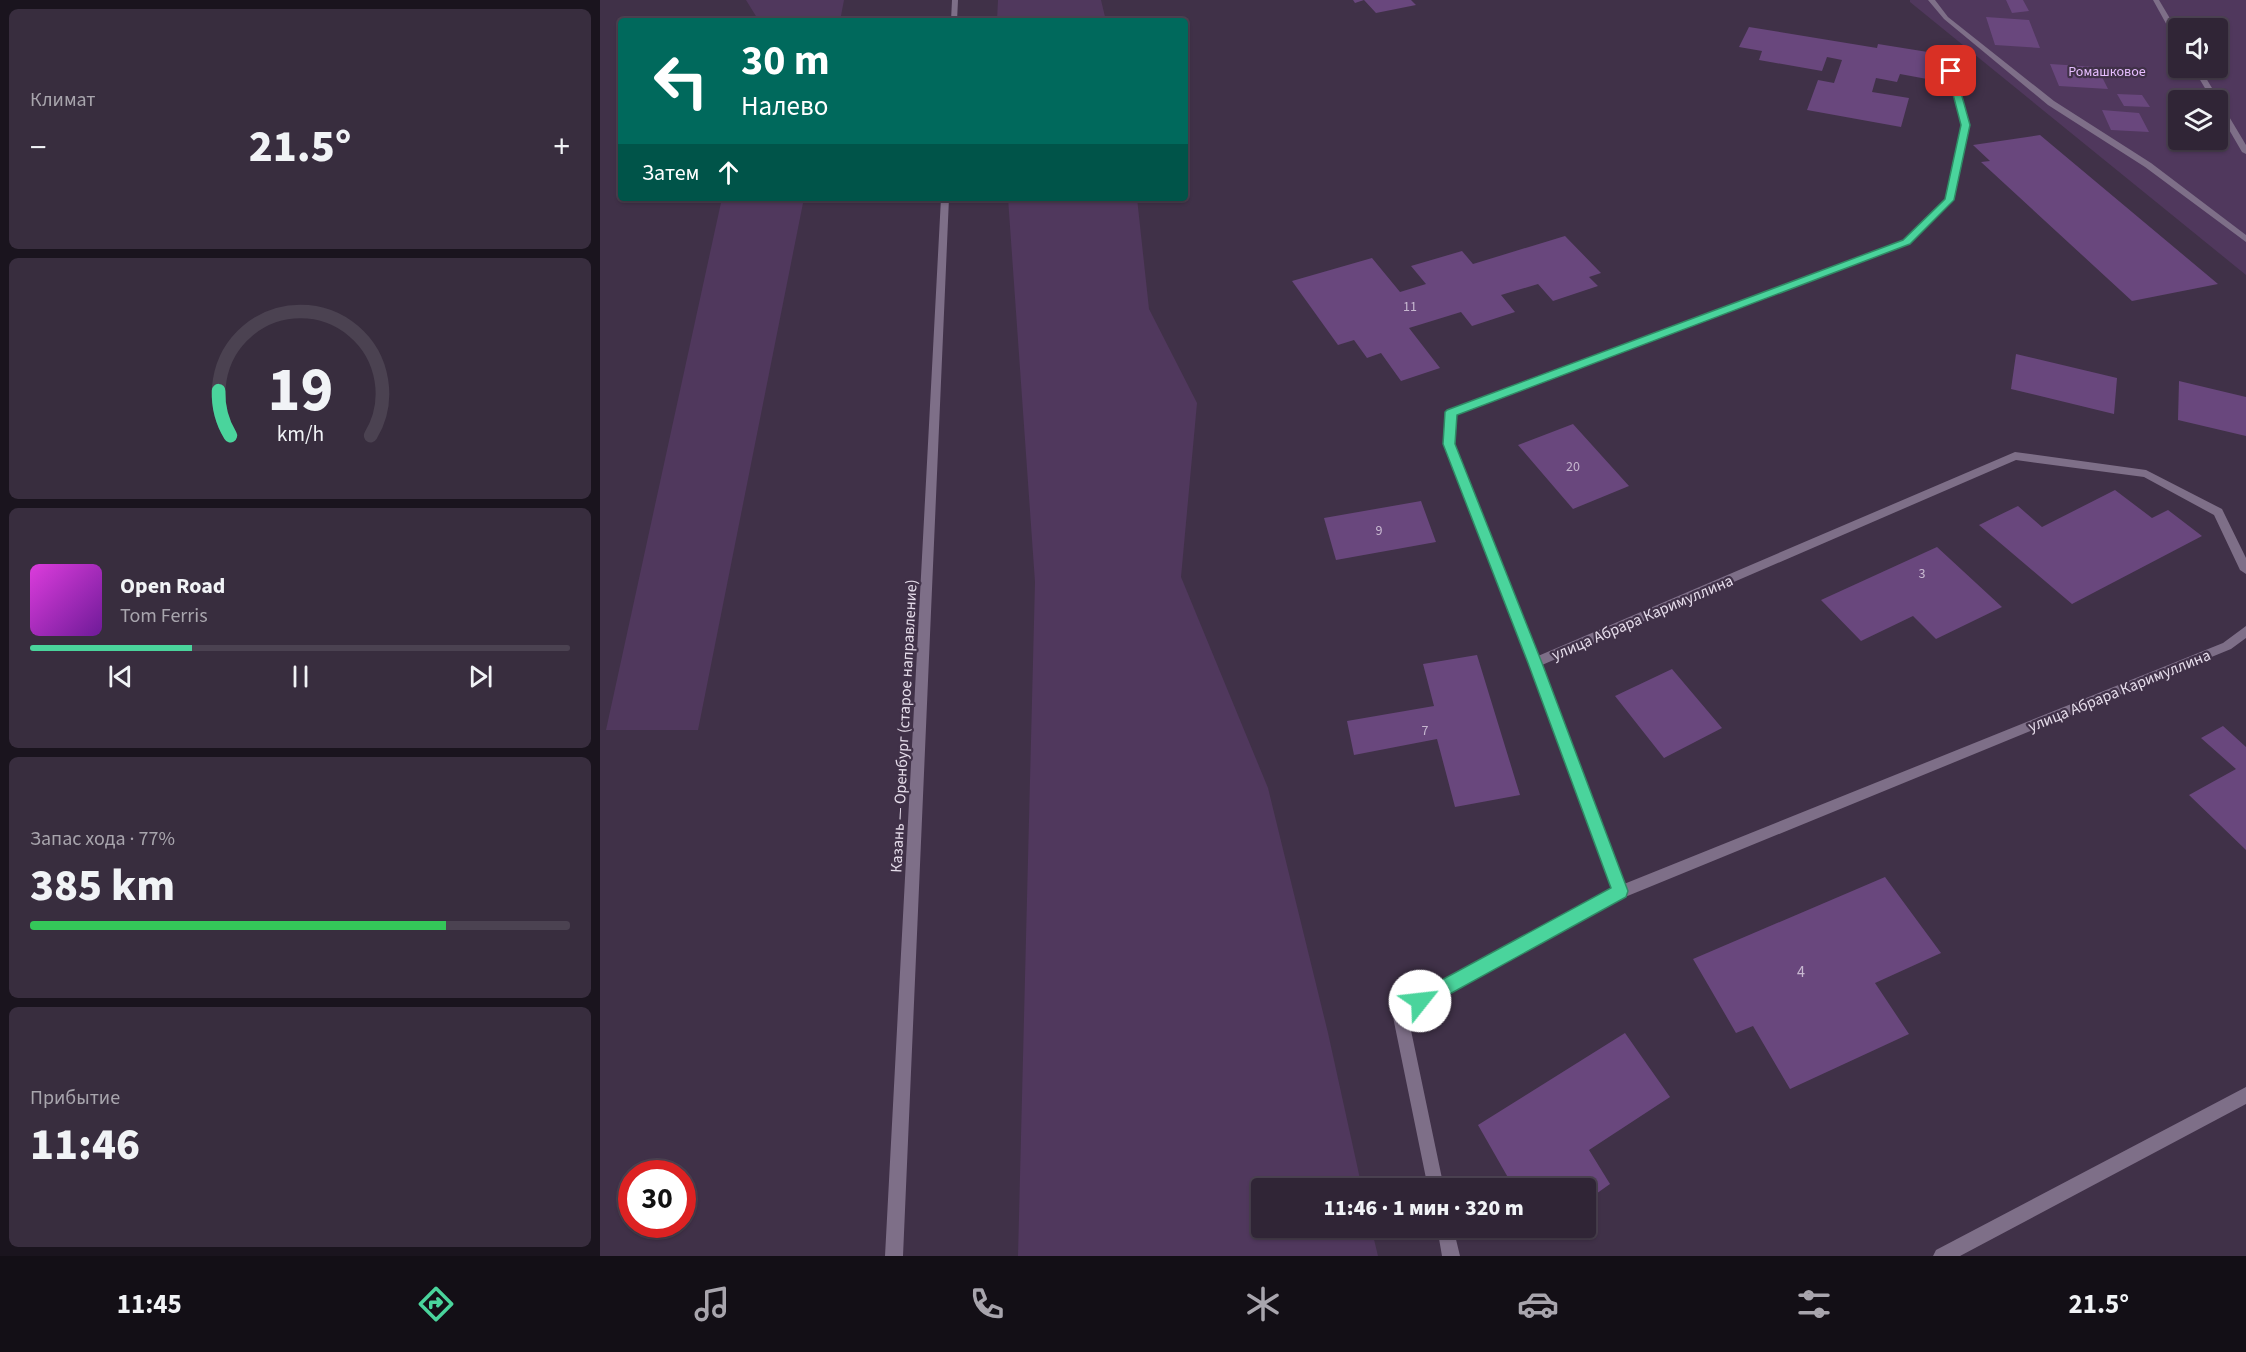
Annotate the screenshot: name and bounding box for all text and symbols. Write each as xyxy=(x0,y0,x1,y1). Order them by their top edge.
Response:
map controls xyxy=(2168,18,2228,150)
button: sound xyxy=(2168,18,2228,78)
text: 30 m xyxy=(741,31,830,91)
icon: left xyxy=(642,42,720,120)
pin xyxy=(1925,45,1976,96)
icon: arrive xyxy=(1934,54,1967,87)
park label: Ромашковое xyxy=(2068,62,2146,82)
text: Климат xyxy=(30,86,96,114)
text: Налево xyxy=(741,87,828,126)
button: layers xyxy=(2168,90,2228,150)
text: 21.5° xyxy=(249,115,351,179)
text: − xyxy=(30,124,46,171)
text: + xyxy=(554,124,570,171)
icon: ahead xyxy=(712,156,745,189)
text: Затем xyxy=(642,157,700,189)
house number: 11 xyxy=(1403,297,1417,317)
text: 19 xyxy=(267,346,333,435)
text: km/h xyxy=(276,419,324,450)
house number: 20 xyxy=(1566,457,1580,477)
house number: 9 xyxy=(1376,521,1383,541)
house number: 3 xyxy=(1919,564,1926,584)
text: Open Road xyxy=(120,570,225,602)
street label: улица Абрара Каримуллина xyxy=(1548,570,1736,666)
street label: Казань — Оренбург (старое направление) xyxy=(885,579,923,873)
text: Tom Ferris xyxy=(120,602,208,630)
street label: улица Абрара Каримуллина xyxy=(2025,644,2214,738)
icon: previous xyxy=(104,660,137,693)
icon: pause xyxy=(284,660,317,693)
icon: next xyxy=(464,660,497,693)
house number: 7 xyxy=(1422,721,1429,741)
text: Запас хода · 77% xyxy=(30,825,175,853)
text: 385 km xyxy=(30,854,175,918)
house number: 4 xyxy=(1797,961,1805,983)
position arrow xyxy=(1388,969,1452,1033)
text: Прибытие xyxy=(30,1084,120,1112)
text: 11:46 xyxy=(30,1113,140,1177)
speed limit sign: 30 xyxy=(618,1160,696,1238)
text: 11:46 · 1 мин · 320 m xyxy=(1323,1192,1524,1224)
icon: directions xyxy=(415,1283,457,1325)
icon: music xyxy=(691,1283,733,1325)
icon: phone xyxy=(966,1283,1008,1325)
icon: climate xyxy=(1242,1283,1284,1325)
icon: car xyxy=(1517,1283,1559,1325)
icon: filters xyxy=(1793,1283,1835,1325)
text: 11:45 xyxy=(117,1285,182,1324)
text: 21.5° xyxy=(2068,1285,2129,1324)

